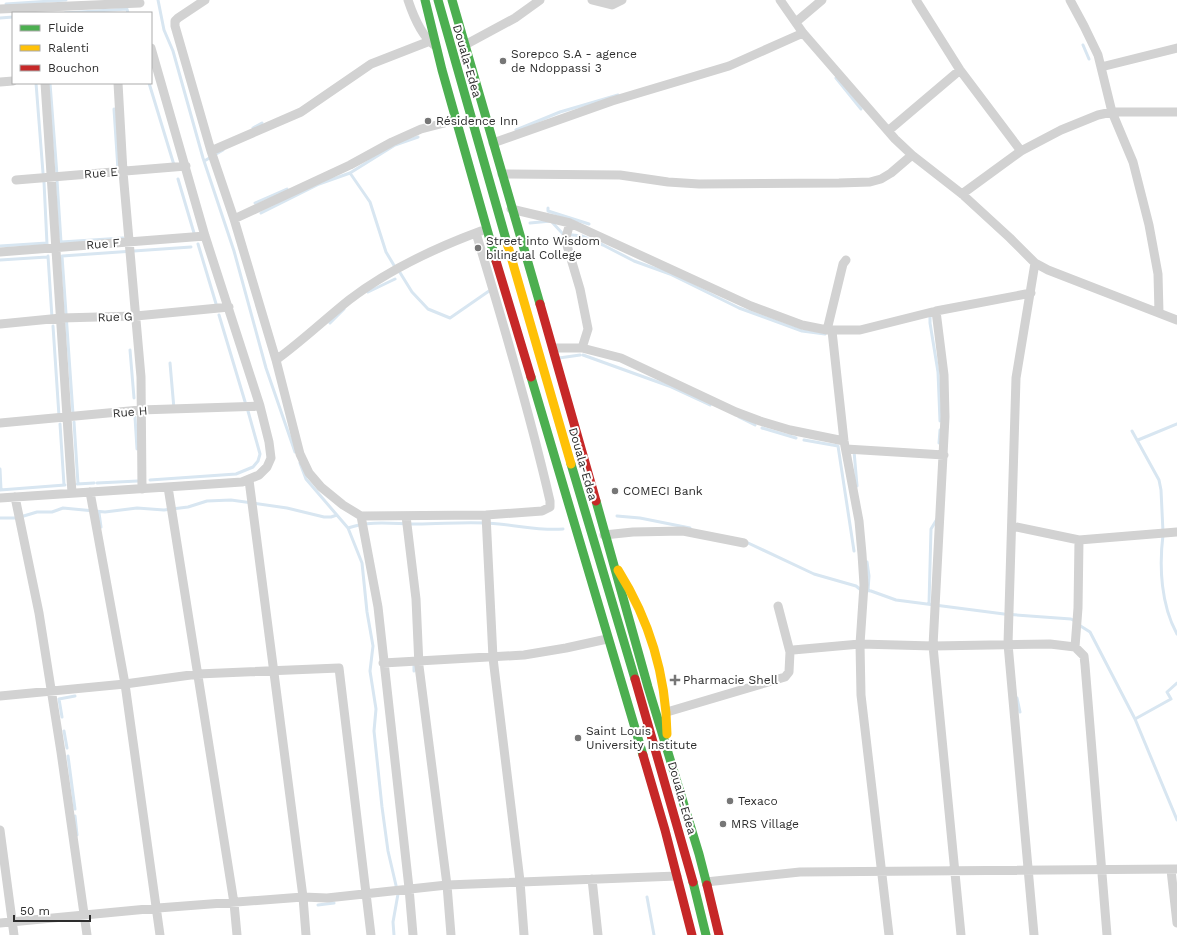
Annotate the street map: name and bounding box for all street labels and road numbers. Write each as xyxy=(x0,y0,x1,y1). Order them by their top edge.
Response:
street label: Douala-Edea xyxy=(450,23,484,99)
street label: Rue E xyxy=(84,165,119,181)
street label: Rue F xyxy=(86,236,120,252)
street label: Rue G xyxy=(97,309,133,325)
street label: Rue H xyxy=(112,403,148,421)
street label: Douala-Edea xyxy=(566,426,600,502)
street label: Douala-Edea xyxy=(665,760,699,836)

